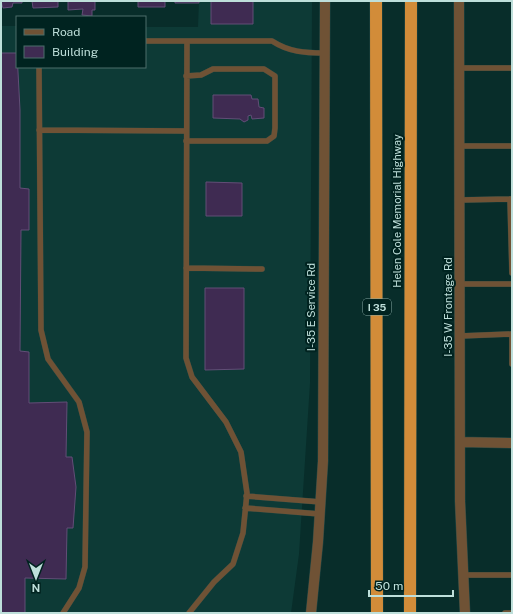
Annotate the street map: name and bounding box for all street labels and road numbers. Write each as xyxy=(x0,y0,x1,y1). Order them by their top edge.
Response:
street label: Helen Cole Memorial Highway xyxy=(391,134,403,288)
street label: I-35 W Frontage Rd xyxy=(442,257,454,357)
street label: I-35 E Service Rd xyxy=(305,263,317,351)
road number: I 35 xyxy=(363,299,391,315)

